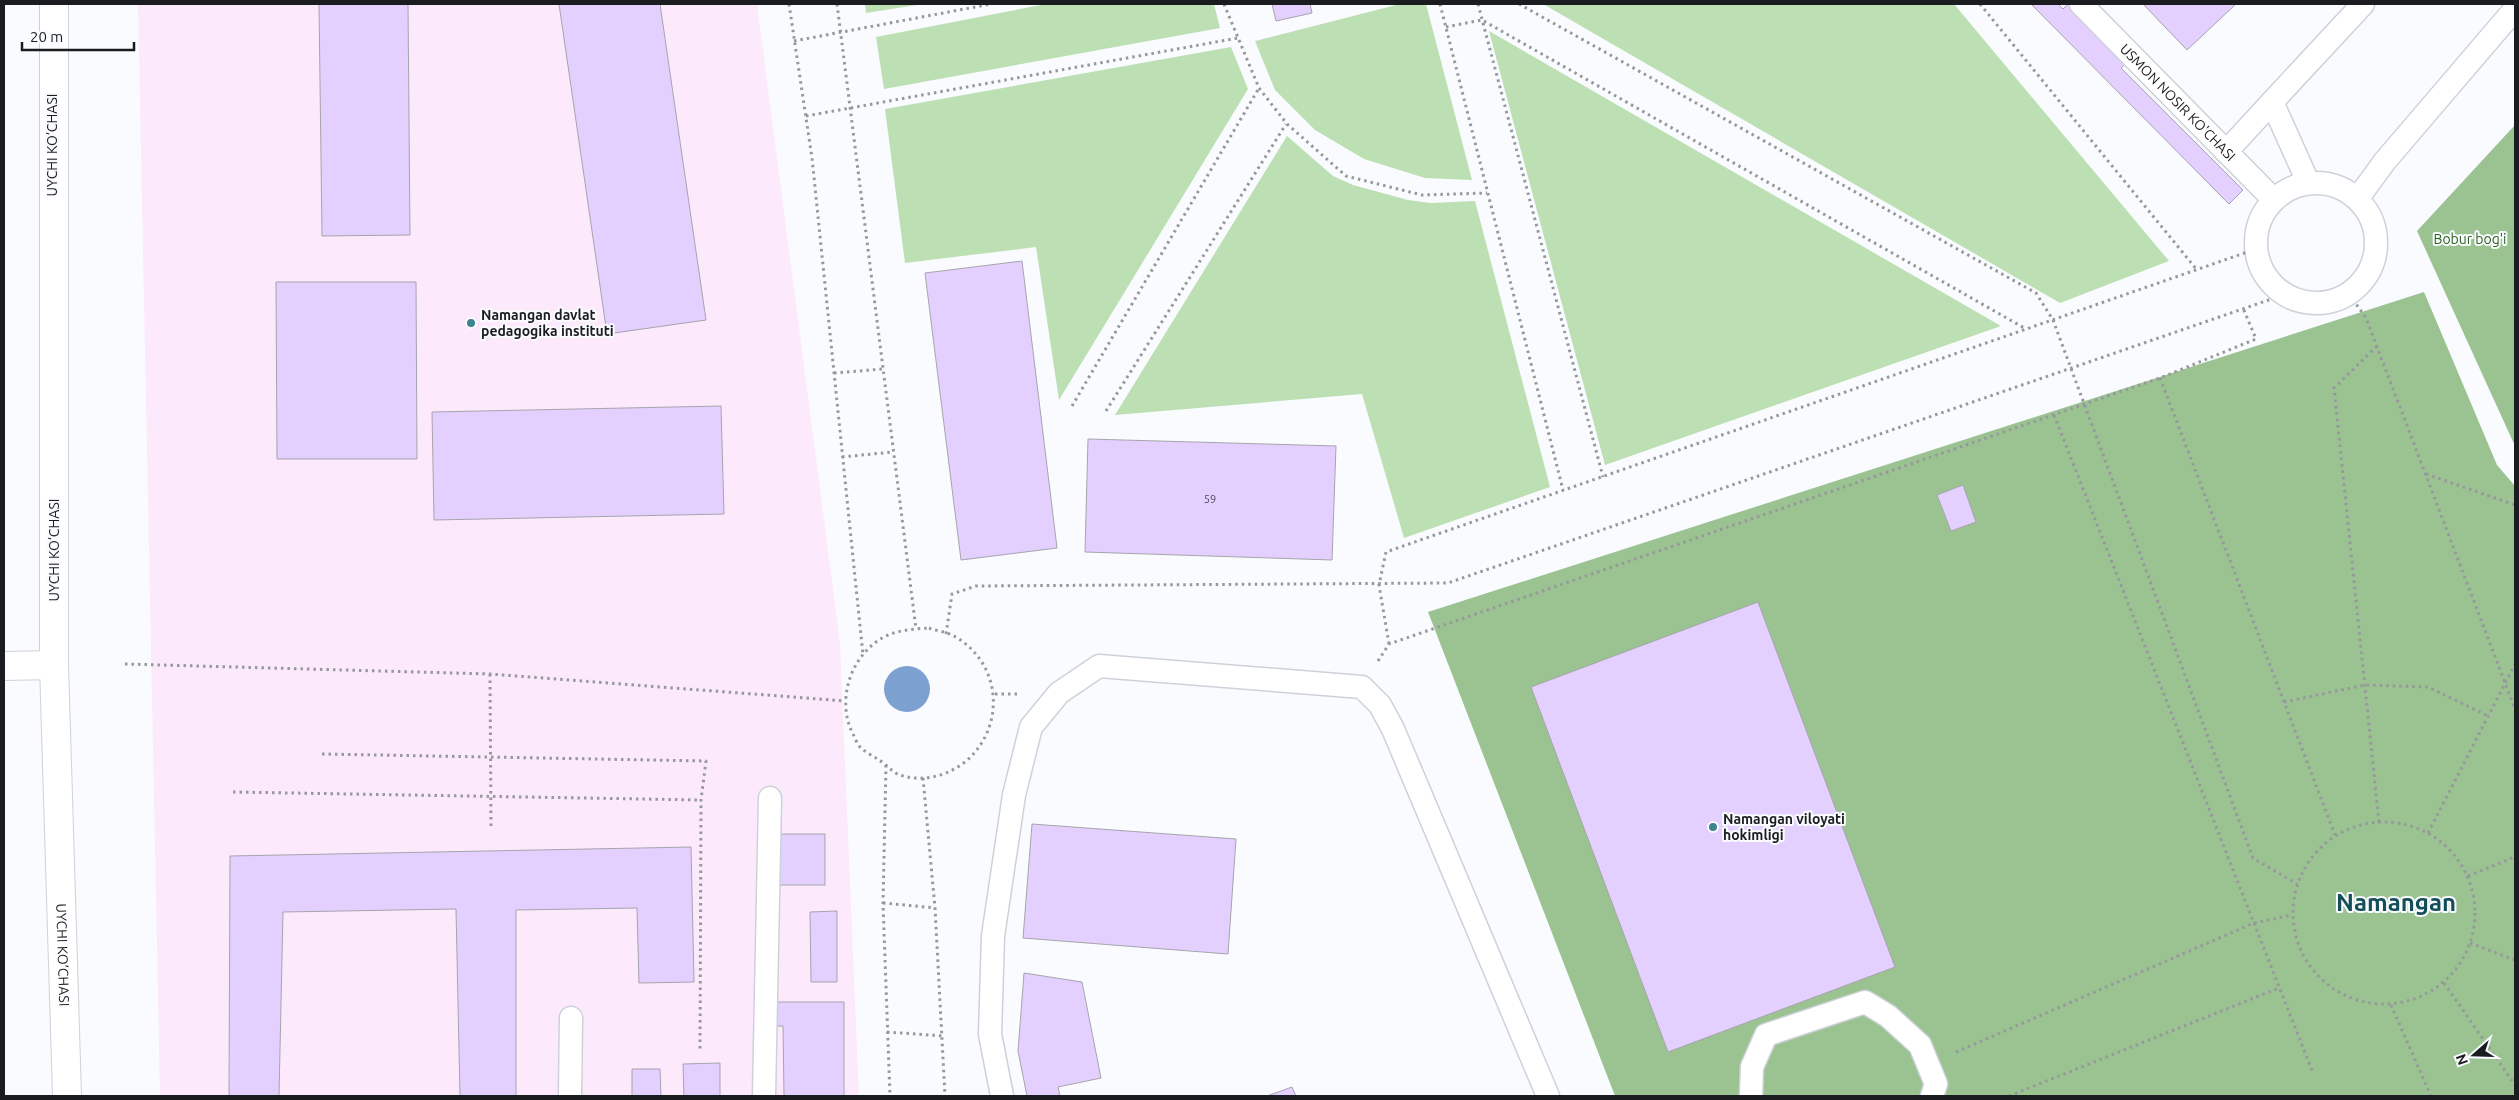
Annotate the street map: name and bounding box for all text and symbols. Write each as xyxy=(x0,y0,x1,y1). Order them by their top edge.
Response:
scale bar xyxy=(22,20,135,52)
text: 20 m xyxy=(30,28,63,45)
street label: USMON NOSIR KO'CHASI xyxy=(2117,41,2239,164)
street label: UYCHI KO’CHASI xyxy=(44,94,60,196)
park label: Bobur bog'i xyxy=(2434,231,2506,247)
place label: Namangan davlat pedagogika instituti xyxy=(481,307,614,339)
marker: Namangan davlat pedagogika instituti xyxy=(465,317,477,329)
house number: 59 xyxy=(1204,493,1216,505)
street label: UYCHI KO’CHASI xyxy=(46,499,62,601)
place label: Namangan viloyati hokimligi xyxy=(1723,811,1845,843)
marker: Namangan viloyati hokimligi xyxy=(1707,821,1719,833)
district label: Namangan xyxy=(2336,889,2456,916)
street label: UYCHI KO’CHASI xyxy=(53,903,72,1007)
north arrow xyxy=(2449,1030,2499,1080)
text: N xyxy=(2452,1052,2471,1067)

